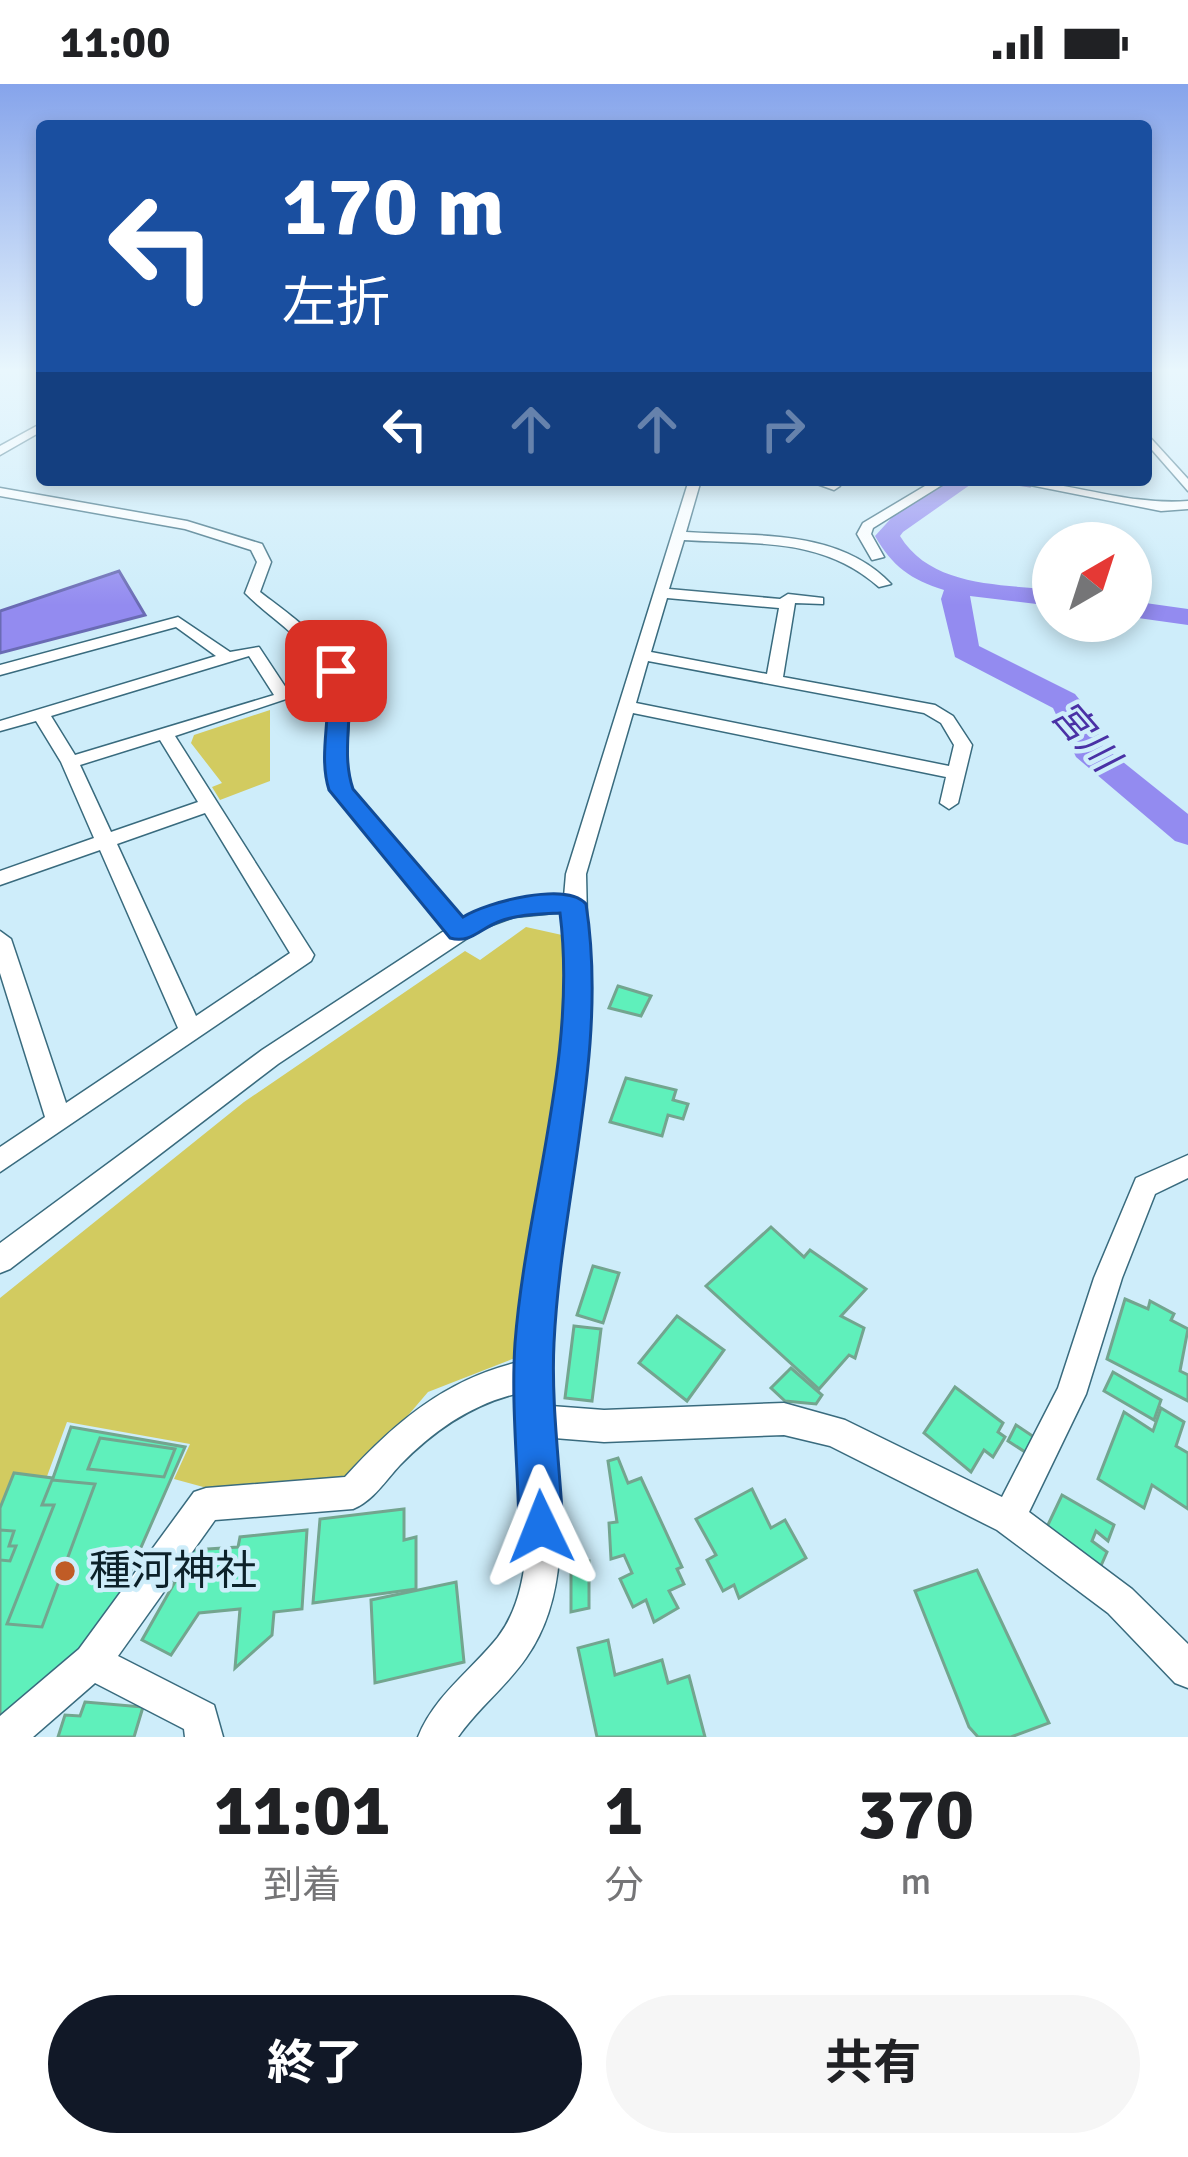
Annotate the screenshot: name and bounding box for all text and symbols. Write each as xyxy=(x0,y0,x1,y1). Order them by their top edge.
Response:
text: 11:00 xyxy=(60,15,170,70)
text: 170 m xyxy=(282,155,504,259)
icon: left xyxy=(84,168,240,324)
text: 左折 xyxy=(282,270,390,337)
icon: left xyxy=(372,396,438,462)
icon: ahead xyxy=(498,396,564,462)
icon: ahead xyxy=(624,396,690,462)
icon: right xyxy=(750,396,816,462)
north arrow xyxy=(1032,522,1152,642)
map controls xyxy=(1032,522,1152,642)
pin xyxy=(285,620,387,722)
icon: arrive xyxy=(303,638,369,704)
water label: 宮川 xyxy=(1041,691,1131,784)
position arrow xyxy=(478,1464,604,1590)
place label: 種河神社 xyxy=(89,1546,257,1597)
marker: 種河神社 xyxy=(52,1558,78,1584)
text: 11:01 xyxy=(214,1766,391,1855)
text: 1 xyxy=(605,1766,643,1855)
text: 370 xyxy=(857,1770,974,1859)
text: m xyxy=(900,1857,931,1905)
text: 到着 xyxy=(263,1861,341,1909)
text: 分 xyxy=(605,1861,644,1909)
button: 終了 xyxy=(48,1995,582,2133)
button: 共有 xyxy=(606,1995,1140,2133)

